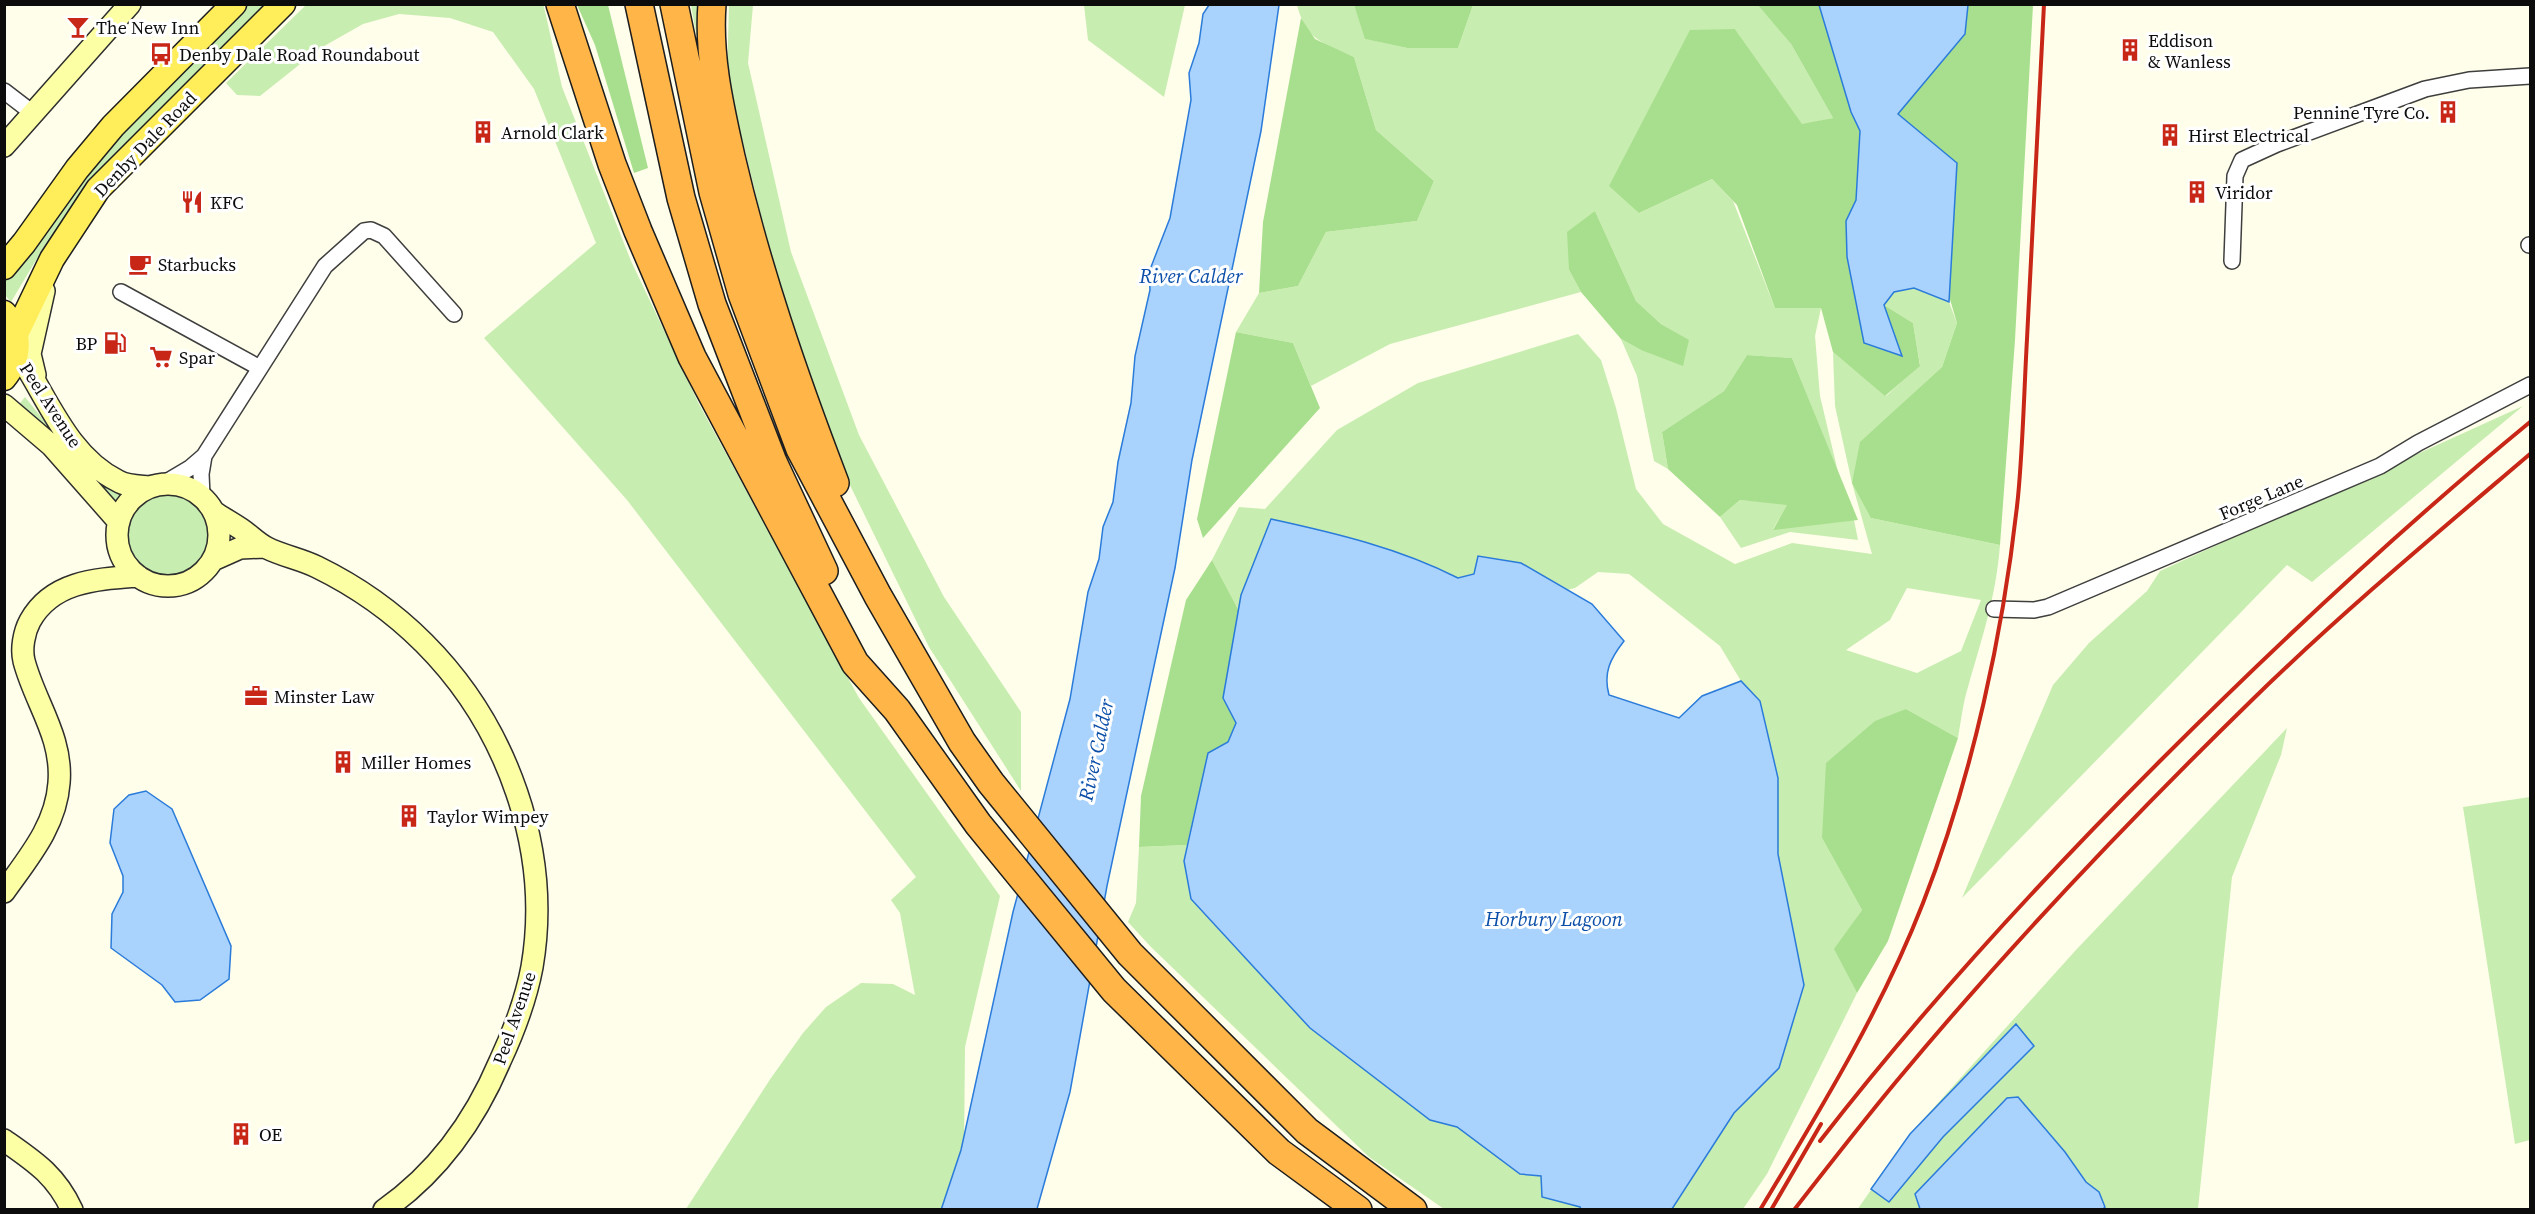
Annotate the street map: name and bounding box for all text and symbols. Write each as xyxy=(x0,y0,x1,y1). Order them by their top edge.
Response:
bar icon: The New Inn xyxy=(65,14,91,40)
place label: The New Inn xyxy=(96,15,200,40)
place label: Eddison & Wanless xyxy=(2148,28,2231,74)
building icon: Eddison & Wanless xyxy=(2117,37,2143,63)
bus stop icon: Denby Dale Road Roundabout xyxy=(148,41,174,67)
place label: Denby Dale Road Roundabout xyxy=(179,42,420,67)
street label: Denby Dale Road xyxy=(88,86,202,202)
building icon: Pennine Tyre Co. xyxy=(2435,99,2461,125)
place label: Pennine Tyre Co. xyxy=(2293,100,2430,125)
building icon: Arnold Clark xyxy=(470,119,496,145)
place label: Arnold Clark xyxy=(501,120,604,145)
building icon: Hirst Electrical xyxy=(2157,122,2183,148)
place label: Hirst Electrical xyxy=(2188,123,2309,148)
building icon: Viridor xyxy=(2184,179,2210,205)
place label: Viridor xyxy=(2215,180,2273,205)
restaurant icon: KFC xyxy=(179,189,205,215)
place label: KFC xyxy=(210,190,244,215)
cafe icon: Starbucks xyxy=(127,251,153,277)
place label: Starbucks xyxy=(158,252,236,277)
water label: River Calder xyxy=(1138,262,1244,290)
fuel station icon: BP xyxy=(102,330,128,356)
place label: BP xyxy=(76,331,97,356)
supermarket icon: Spar xyxy=(148,344,174,370)
place label: Spar xyxy=(179,345,216,370)
street label: Peel Avenue xyxy=(14,357,88,453)
street label: Forge Lane xyxy=(2215,468,2307,526)
office icon: Minster Law xyxy=(243,683,269,709)
place label: Minster Law xyxy=(274,684,375,709)
water label: River Calder xyxy=(1071,695,1121,805)
building icon: Miller Homes xyxy=(330,749,356,775)
place label: Miller Homes xyxy=(361,750,471,775)
building icon: Taylor Wimpey xyxy=(396,803,422,829)
place label: Taylor Wimpey xyxy=(427,804,549,829)
water label: Horbury Lagoon xyxy=(1484,905,1624,933)
street label: Peel Avenue xyxy=(486,968,542,1068)
building icon: OE xyxy=(228,1121,254,1147)
place label: OE xyxy=(259,1122,282,1147)

